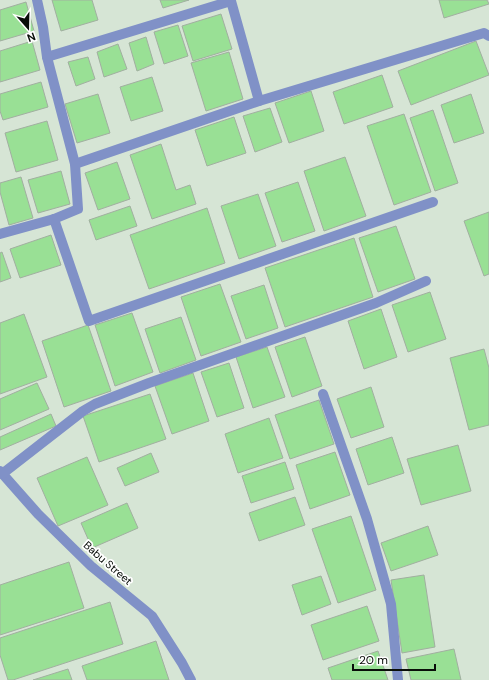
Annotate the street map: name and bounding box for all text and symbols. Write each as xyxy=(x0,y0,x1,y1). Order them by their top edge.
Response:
north arrow xyxy=(8,8,48,48)
text: N xyxy=(25,29,38,45)
street label: Babu Street xyxy=(81,538,135,588)
scale bar xyxy=(353,646,435,672)
text: 20 m xyxy=(359,652,388,668)

